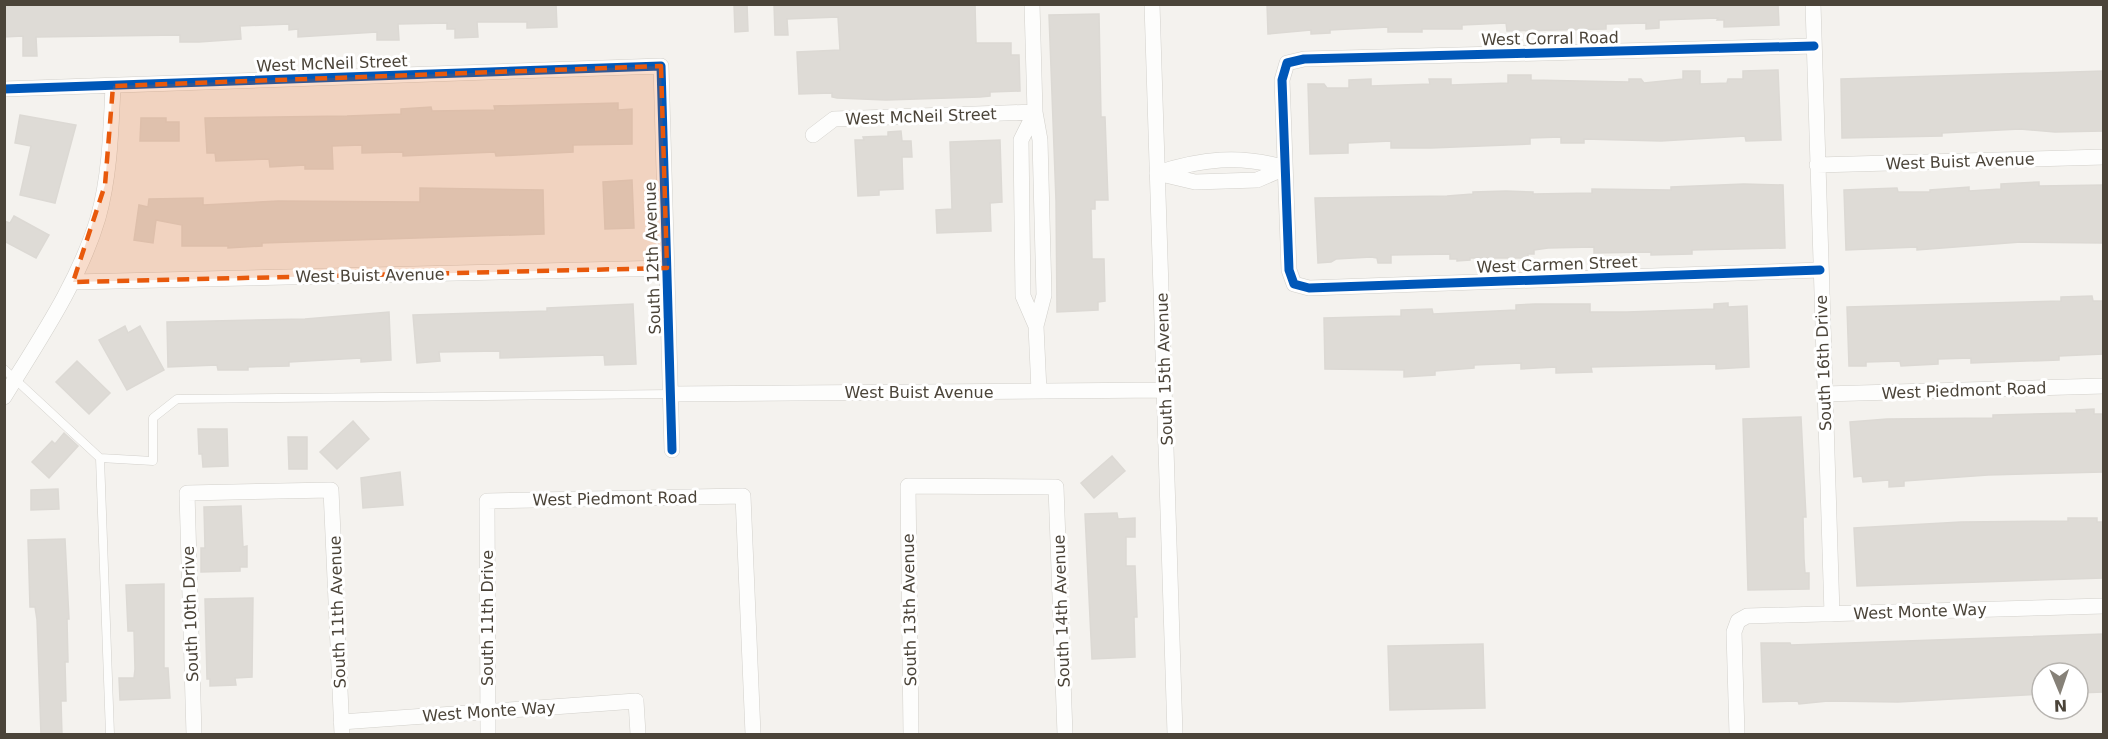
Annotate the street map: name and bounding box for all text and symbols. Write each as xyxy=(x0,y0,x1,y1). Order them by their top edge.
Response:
street label: West Corral Road xyxy=(1481,28,1619,49)
street label: West McNeil Street xyxy=(256,51,408,76)
street label: West McNeil Street xyxy=(845,104,997,129)
street label: West Buist Avenue xyxy=(1885,149,2035,174)
street label: South 12th Avenue xyxy=(640,181,665,335)
street label: West Carmen Street xyxy=(1476,252,1638,277)
street label: West Buist Avenue xyxy=(295,265,445,286)
street label: South 15th Avenue xyxy=(1152,292,1177,446)
street label: South 16th Drive xyxy=(1812,295,1835,431)
street label: West Piedmont Road xyxy=(1881,378,2047,403)
street label: West Buist Avenue xyxy=(844,383,994,402)
street label: West Piedmont Road xyxy=(532,488,698,509)
street label: South 13th Avenue xyxy=(899,533,920,687)
street label: South 14th Avenue xyxy=(1049,534,1074,688)
street label: South 11th Avenue xyxy=(325,535,350,689)
street label: South 10th Drive xyxy=(179,546,202,682)
street label: South 11th Drive xyxy=(478,550,497,686)
street label: West Monte Way xyxy=(1853,600,1987,623)
north arrow xyxy=(2030,661,2090,721)
text: N xyxy=(2053,696,2068,715)
street label: West Monte Way xyxy=(422,697,556,726)

